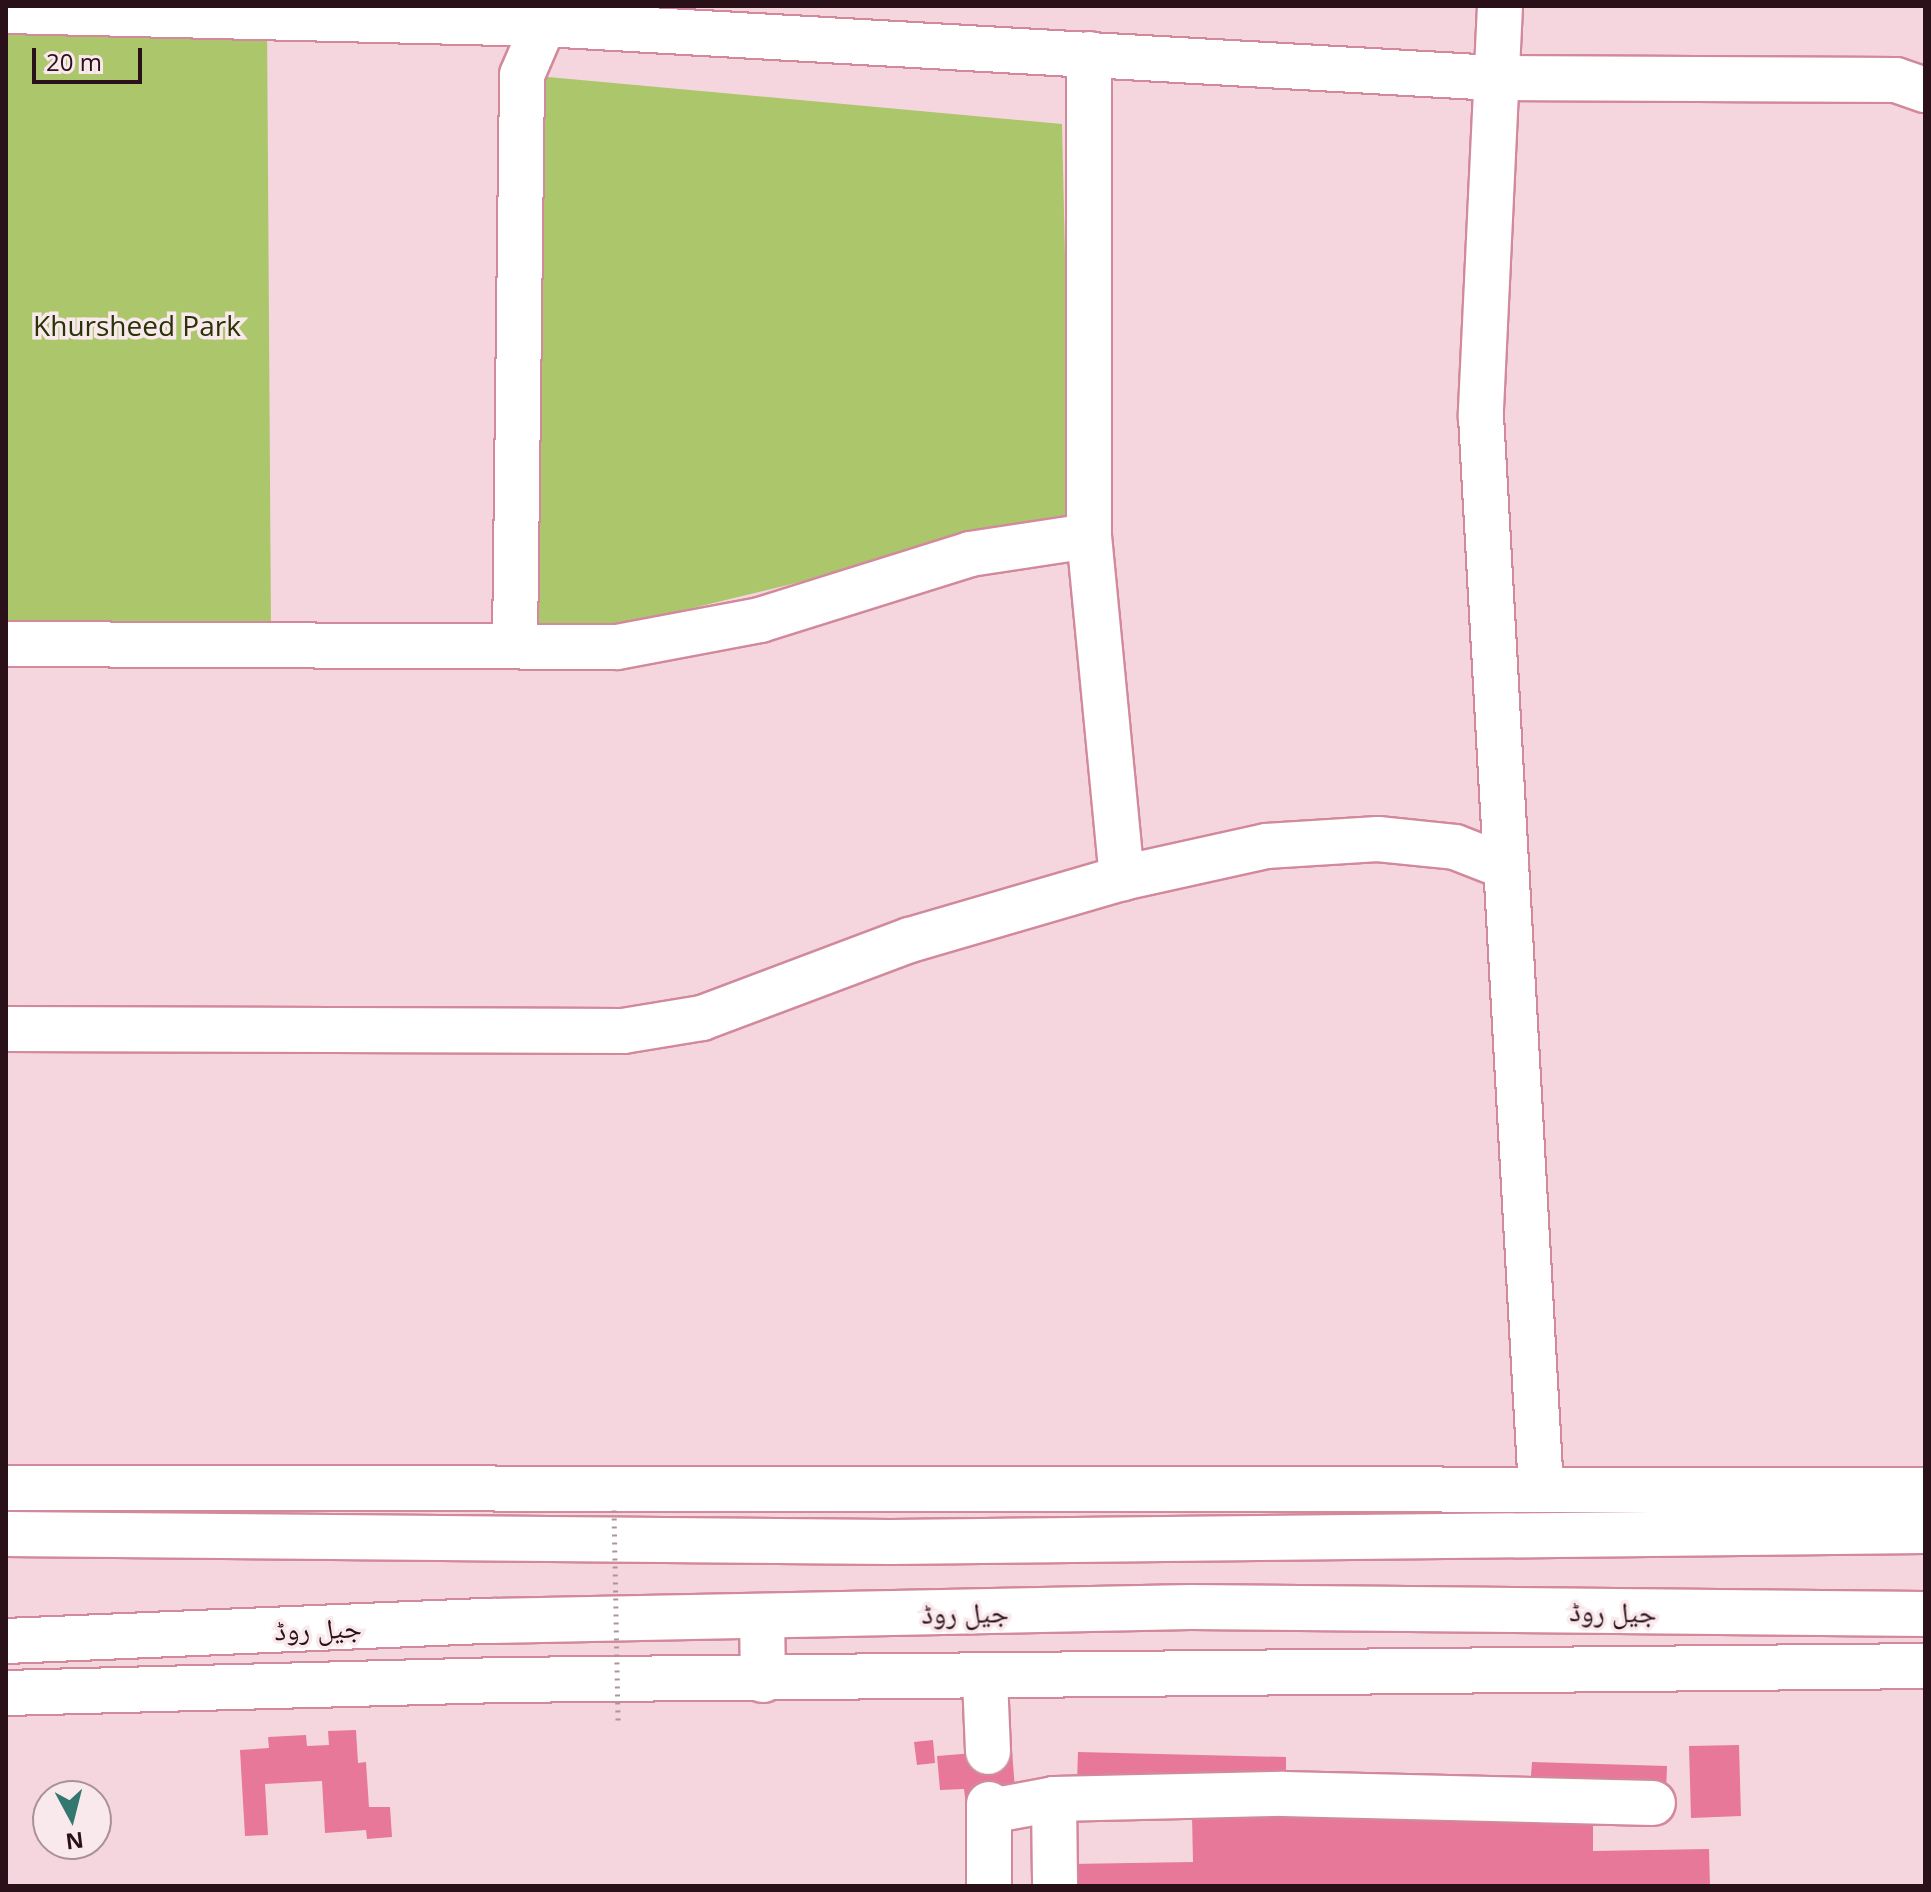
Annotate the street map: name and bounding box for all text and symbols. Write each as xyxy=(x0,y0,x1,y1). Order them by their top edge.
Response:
scale bar xyxy=(36,32,146,82)
text: 20 m xyxy=(46,45,102,78)
park label: Khursheed Park xyxy=(33,308,241,342)
street label: جیل روڈ xyxy=(1569,1593,1657,1629)
street label: جیل روڈ xyxy=(921,1594,1009,1630)
street label: جیل روڈ xyxy=(274,1610,362,1646)
north arrow xyxy=(32,1780,112,1860)
text: N xyxy=(64,1826,85,1858)

